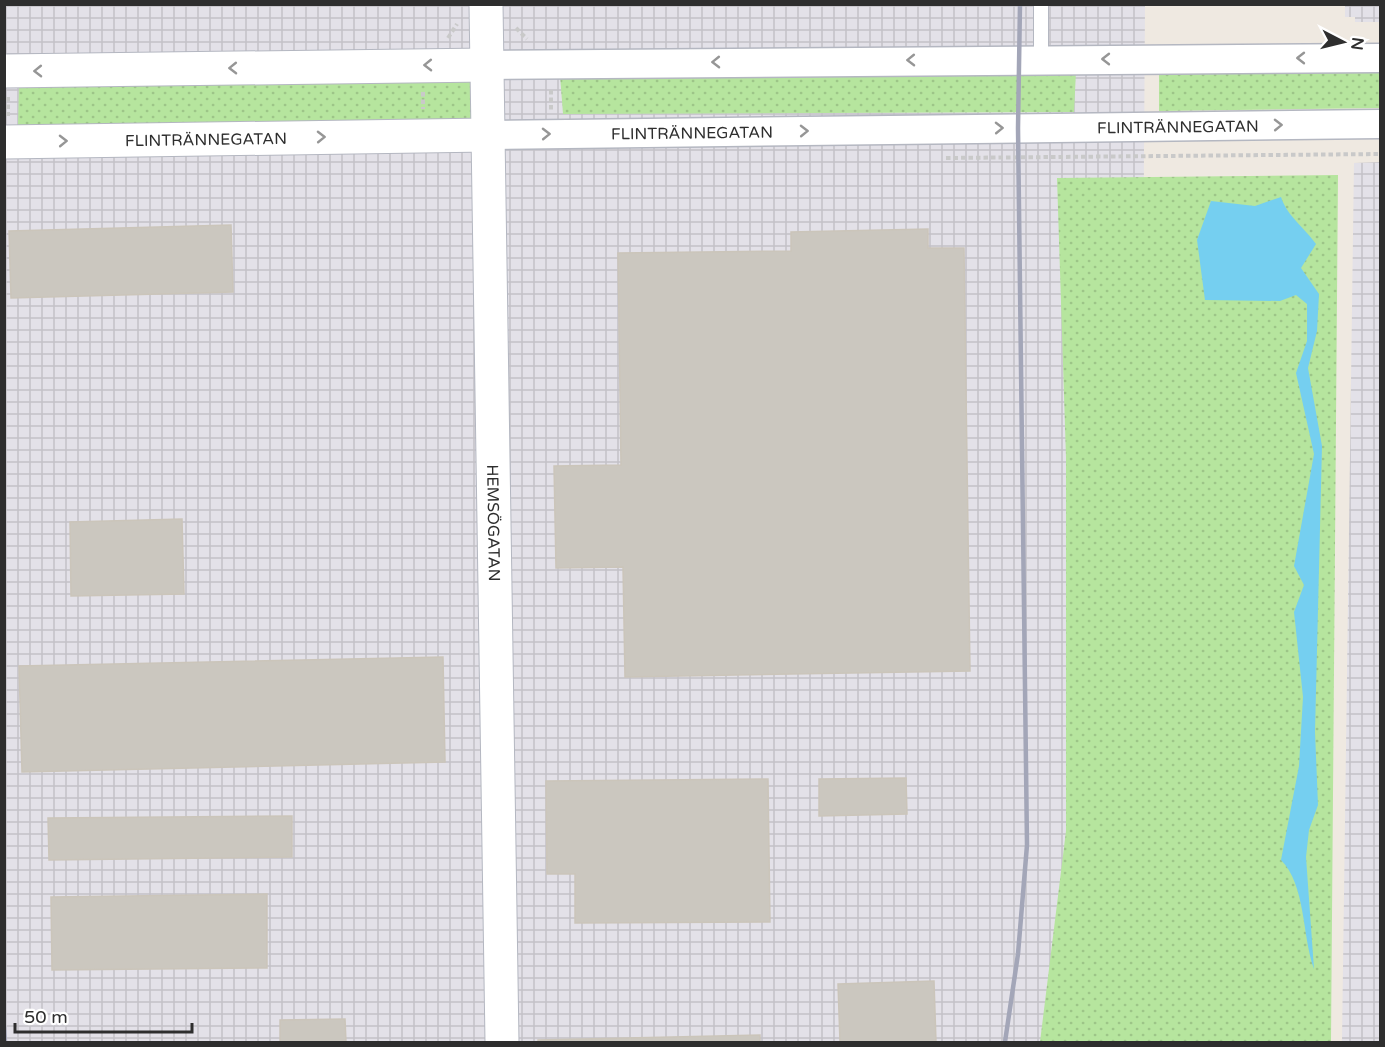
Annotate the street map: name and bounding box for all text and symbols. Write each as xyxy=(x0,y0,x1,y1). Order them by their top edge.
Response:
north arrow xyxy=(1313,12,1373,72)
text: N xyxy=(1346,36,1368,51)
one-way arrow xyxy=(1297,52,1306,64)
one-way arrow xyxy=(1102,53,1111,65)
one-way arrow xyxy=(907,54,916,67)
one-way arrow xyxy=(712,56,721,69)
one-way arrow xyxy=(424,59,433,72)
one-way arrow xyxy=(229,62,238,74)
one-way arrow xyxy=(34,65,43,77)
street label: FLINTRÄNNEGATAN xyxy=(1097,116,1259,138)
one-way arrow xyxy=(1274,119,1283,131)
street label: FLINTRÄNNEGATAN xyxy=(611,122,773,144)
one-way arrow xyxy=(995,122,1004,134)
one-way arrow xyxy=(800,125,809,137)
one-way arrow xyxy=(542,128,551,140)
street label: FLINTRÄNNEGATAN xyxy=(125,129,287,151)
one-way arrow xyxy=(316,131,325,143)
one-way arrow xyxy=(58,135,67,147)
street label: HEMSÖGATAN xyxy=(482,464,504,582)
scale bar xyxy=(15,996,192,1034)
text: 50 m xyxy=(24,1006,68,1028)

